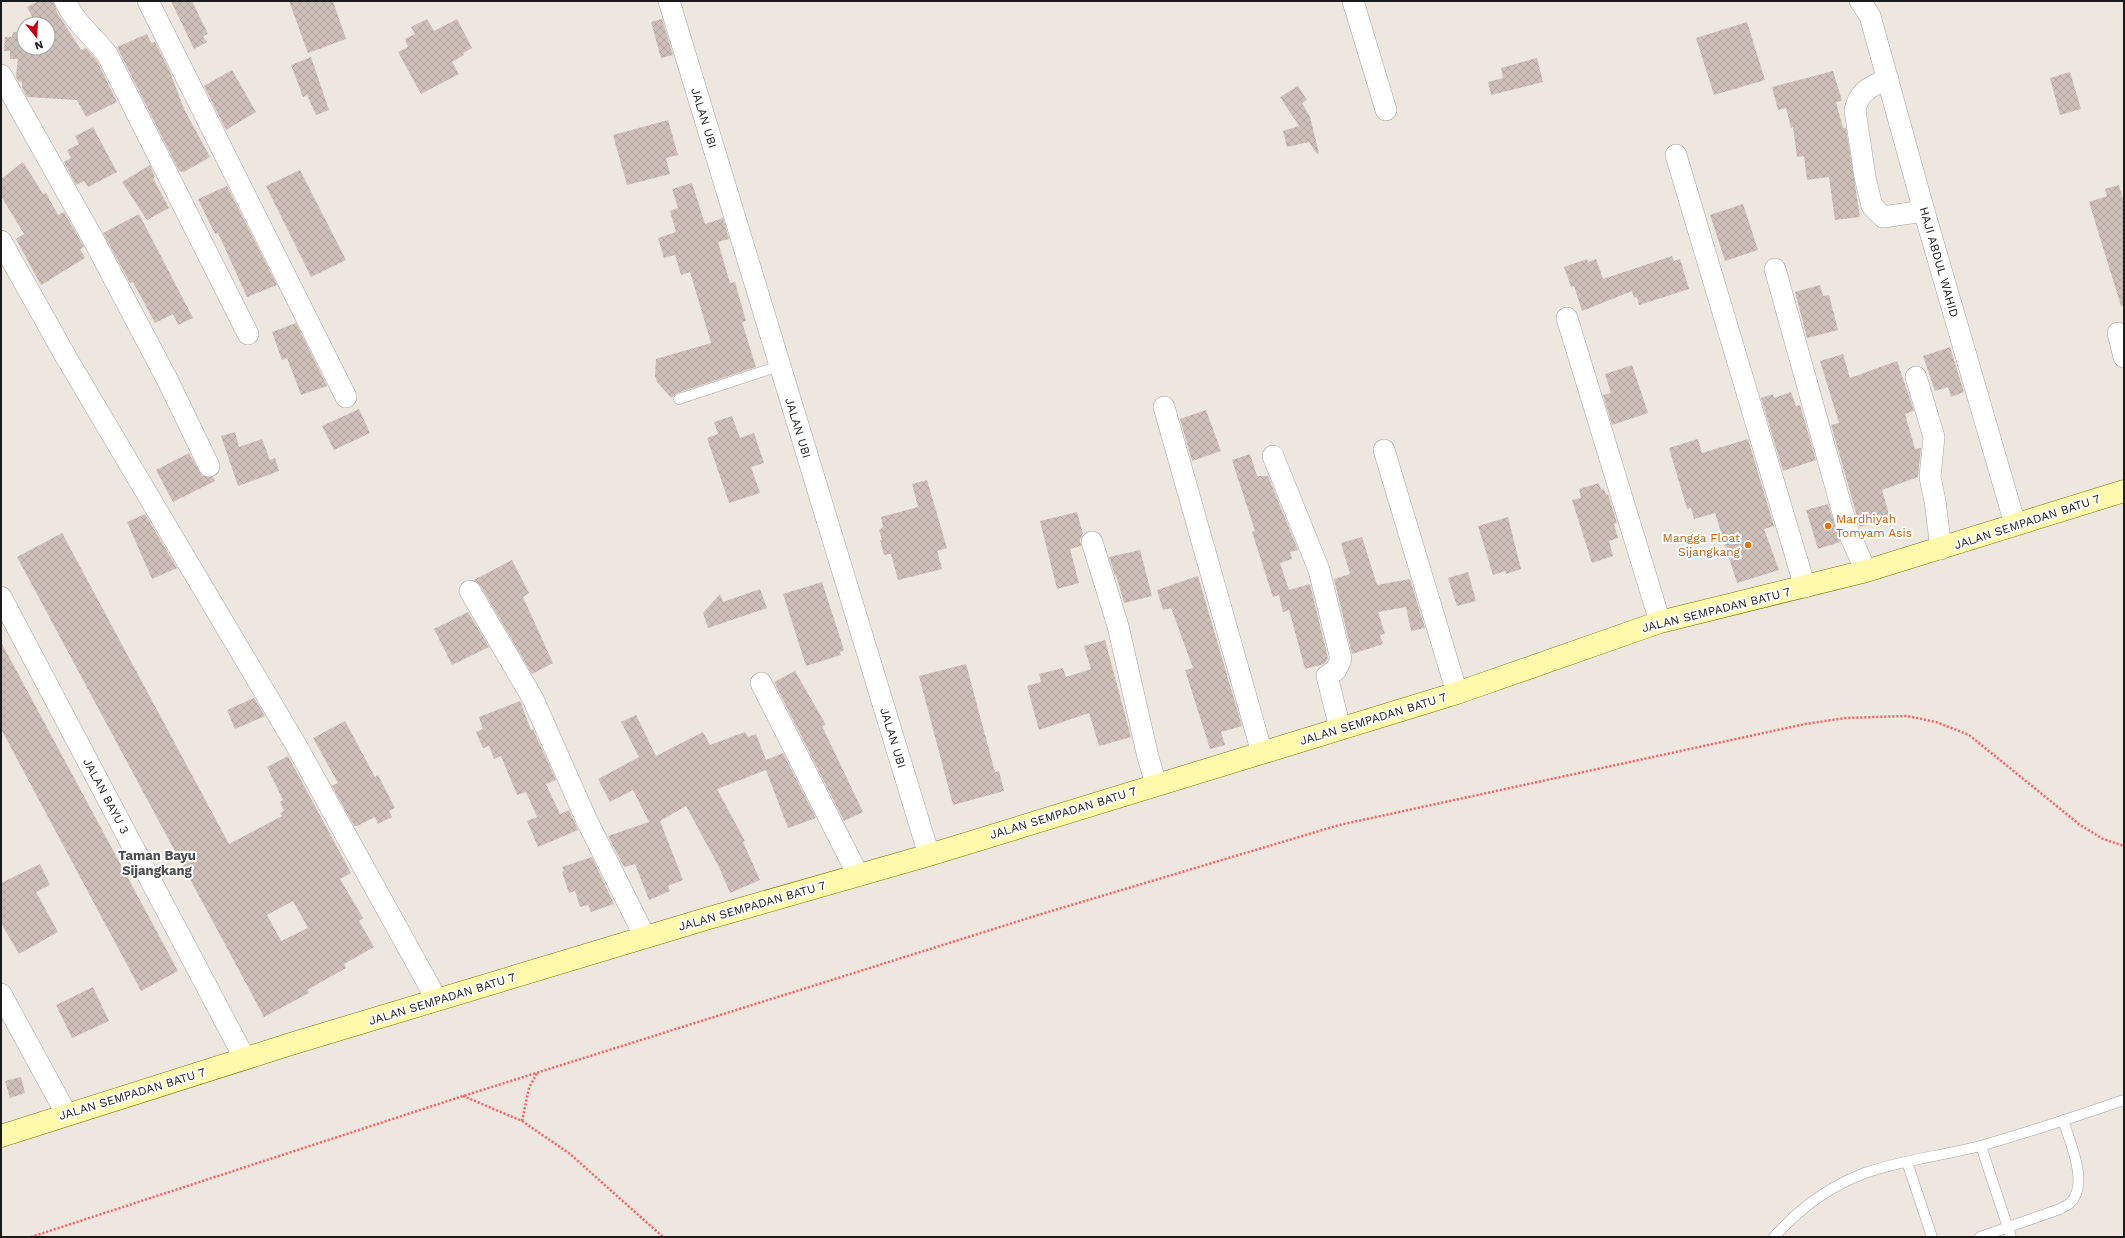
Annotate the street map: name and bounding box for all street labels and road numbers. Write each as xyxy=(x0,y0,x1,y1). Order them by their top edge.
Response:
street label: JALAN UBI xyxy=(688,86,720,150)
street label: HAJI ABDUL WAHID xyxy=(1917,205,1961,319)
street label: JALAN UBI xyxy=(782,396,814,460)
street label: JALAN SEMPADAN BATU 7 xyxy=(1952,492,2102,552)
street label: JALAN SEMPADAN BATU 7 xyxy=(1640,585,1792,635)
street label: JALAN SEMPADAN BATU 7 xyxy=(1298,690,1448,748)
street label: JALAN UBI xyxy=(877,706,909,770)
street label: JALAN BAYU 3 xyxy=(80,756,132,836)
street label: JALAN SEMPADAN BATU 7 xyxy=(988,784,1138,842)
street label: JALAN SEMPADAN BATU 7 xyxy=(677,878,828,934)
street label: JALAN SEMPADAN BATU 7 xyxy=(367,970,517,1028)
street label: JALAN SEMPADAN BATU 7 xyxy=(57,1065,207,1123)

